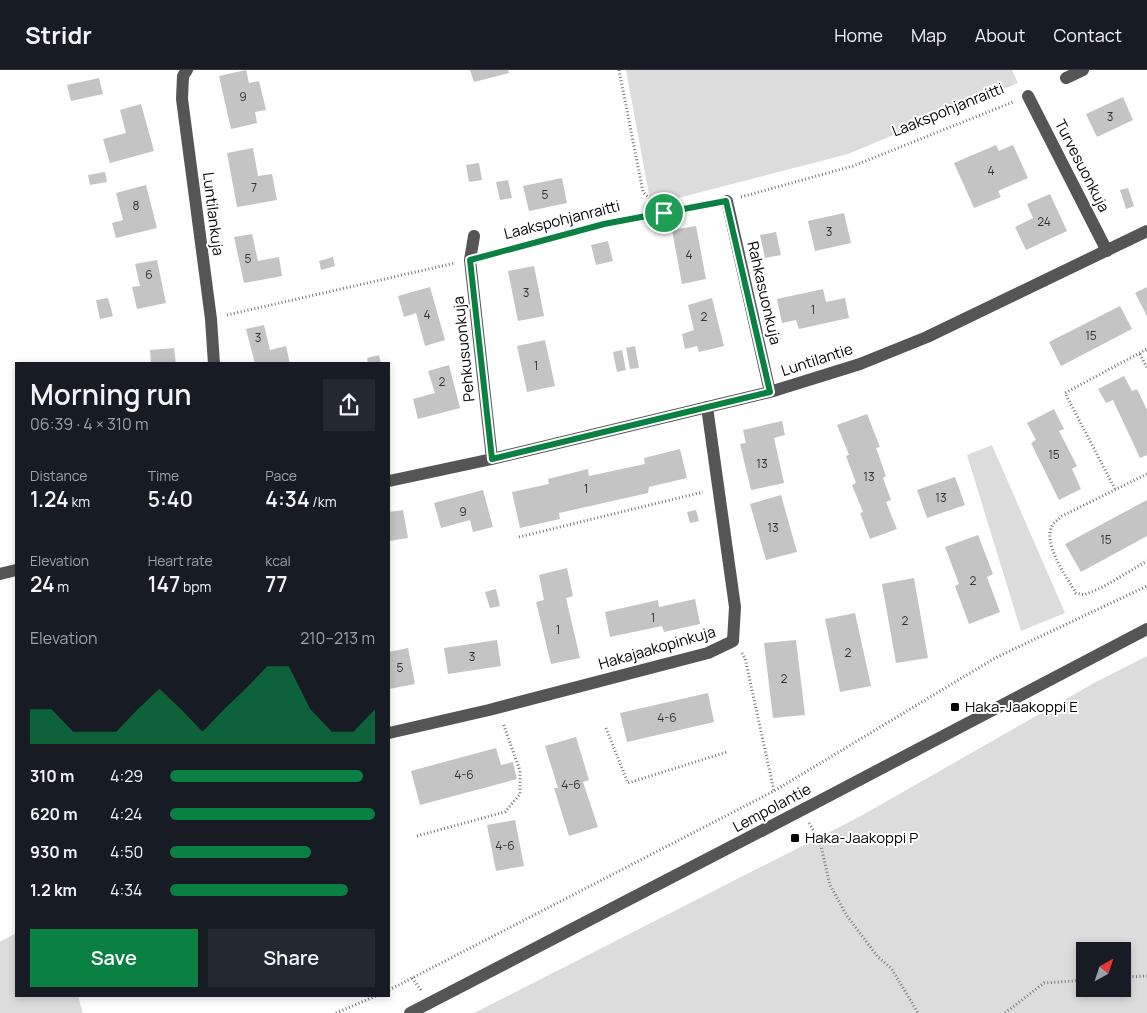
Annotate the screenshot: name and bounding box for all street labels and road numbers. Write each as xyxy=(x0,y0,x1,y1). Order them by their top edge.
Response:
street label: Laakspohjanraitti xyxy=(889,78,1007,142)
street label: Turvesuonkuja xyxy=(1050,116,1115,216)
street label: Luntilankuja xyxy=(198,171,229,257)
street label: Laakspohjanraitti xyxy=(502,195,622,244)
street label: Rahkasuonkuja xyxy=(742,239,787,347)
street label: Pehkusuonkuja xyxy=(448,295,479,403)
street label: Luntilantie xyxy=(778,338,856,381)
street label: Hakajaakopinkuja xyxy=(596,621,718,674)
street label: Lempolantie xyxy=(729,778,815,837)

